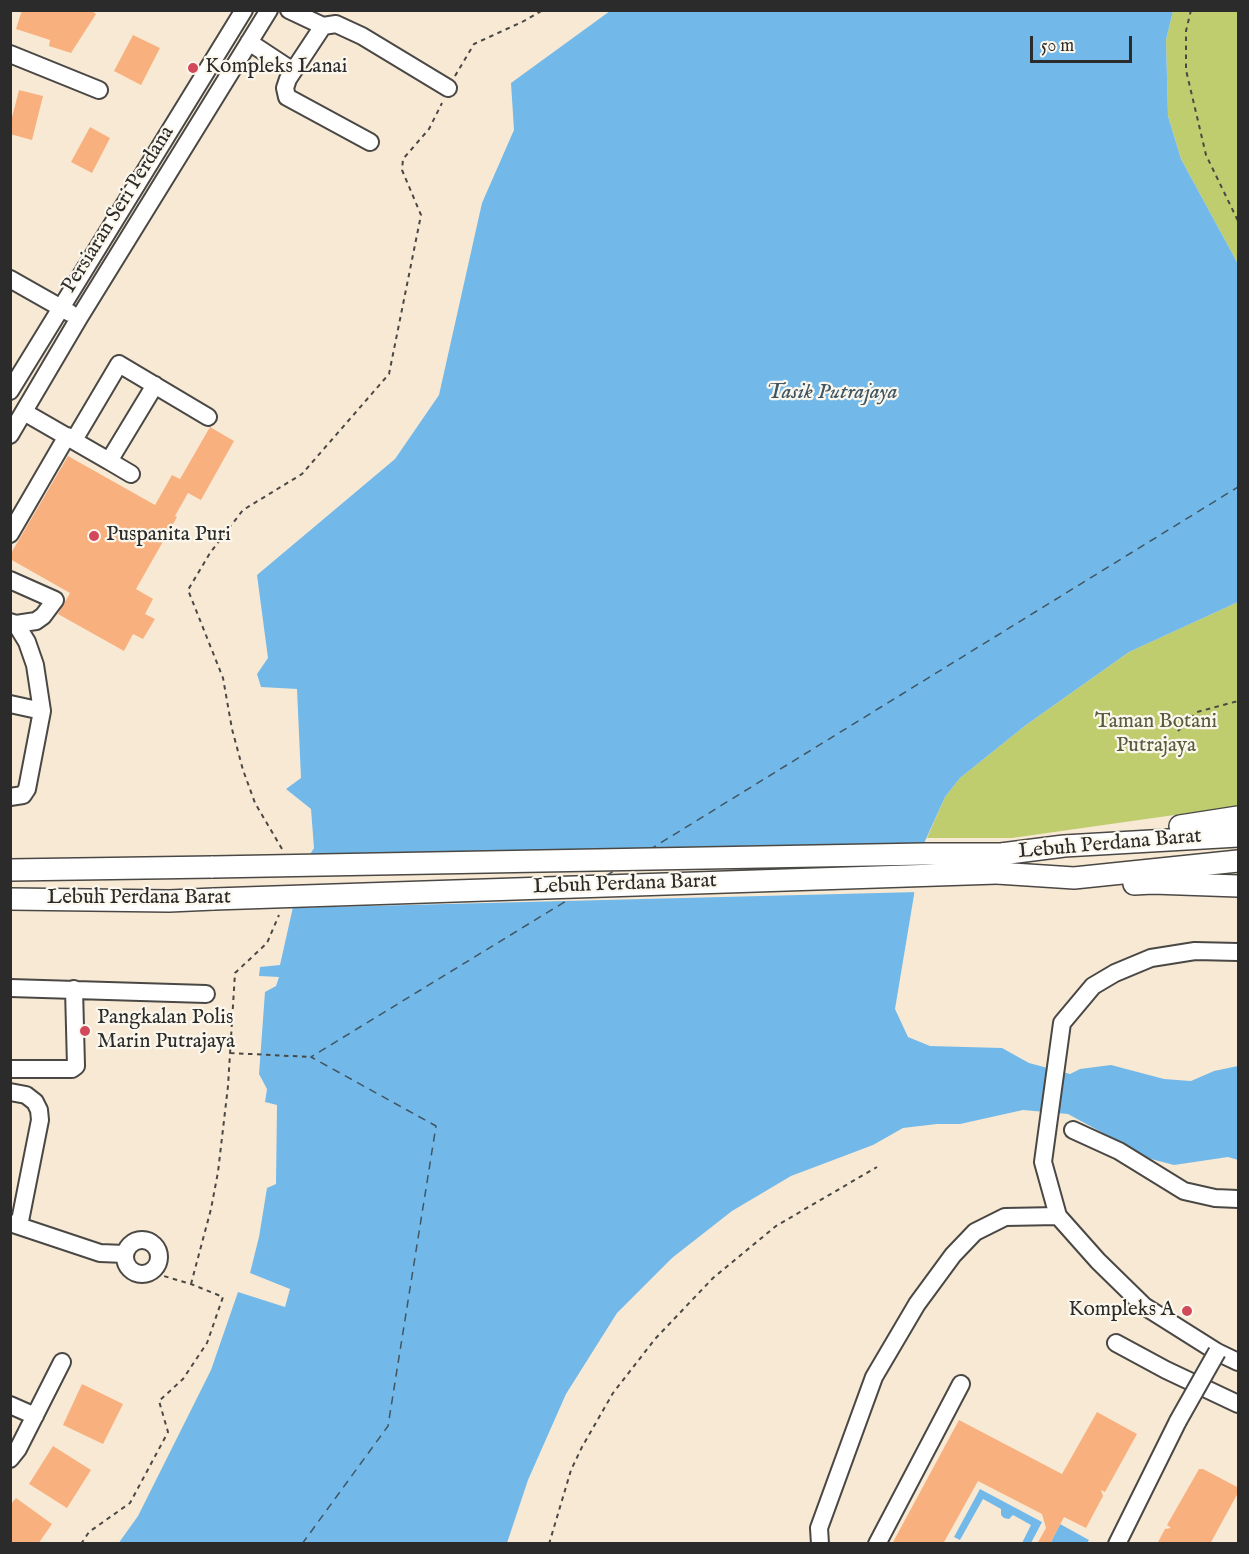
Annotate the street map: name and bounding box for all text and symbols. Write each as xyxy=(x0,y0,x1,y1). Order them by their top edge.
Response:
scale bar xyxy=(1033,24,1135,62)
text: 50 m xyxy=(1041,35,1074,58)
place label: Kompleks Lanai xyxy=(205,55,347,81)
marker: Kompleks Lanai xyxy=(186,61,200,75)
street label: Persiaran Seri Perdana xyxy=(57,122,181,298)
water label: Tasik Putrajaya xyxy=(767,380,897,406)
place label: Puspanita Puri xyxy=(106,523,231,549)
marker: Puspanita Puri xyxy=(87,529,101,543)
park label: Taman Botani Putrajaya xyxy=(1095,710,1217,760)
street label: Lebuh Perdana Barat xyxy=(1017,824,1203,866)
street label: Lebuh Perdana Barat xyxy=(533,869,717,901)
street label: Lebuh Perdana Barat xyxy=(47,886,231,912)
place label: Pangkalan Polis Marin Putrajaya xyxy=(97,1006,235,1056)
marker: Pangkalan Polis Marin Putrajaya xyxy=(78,1024,92,1038)
place label: Kompleks A xyxy=(1068,1298,1175,1324)
marker: Kompleks A xyxy=(1180,1304,1194,1318)

